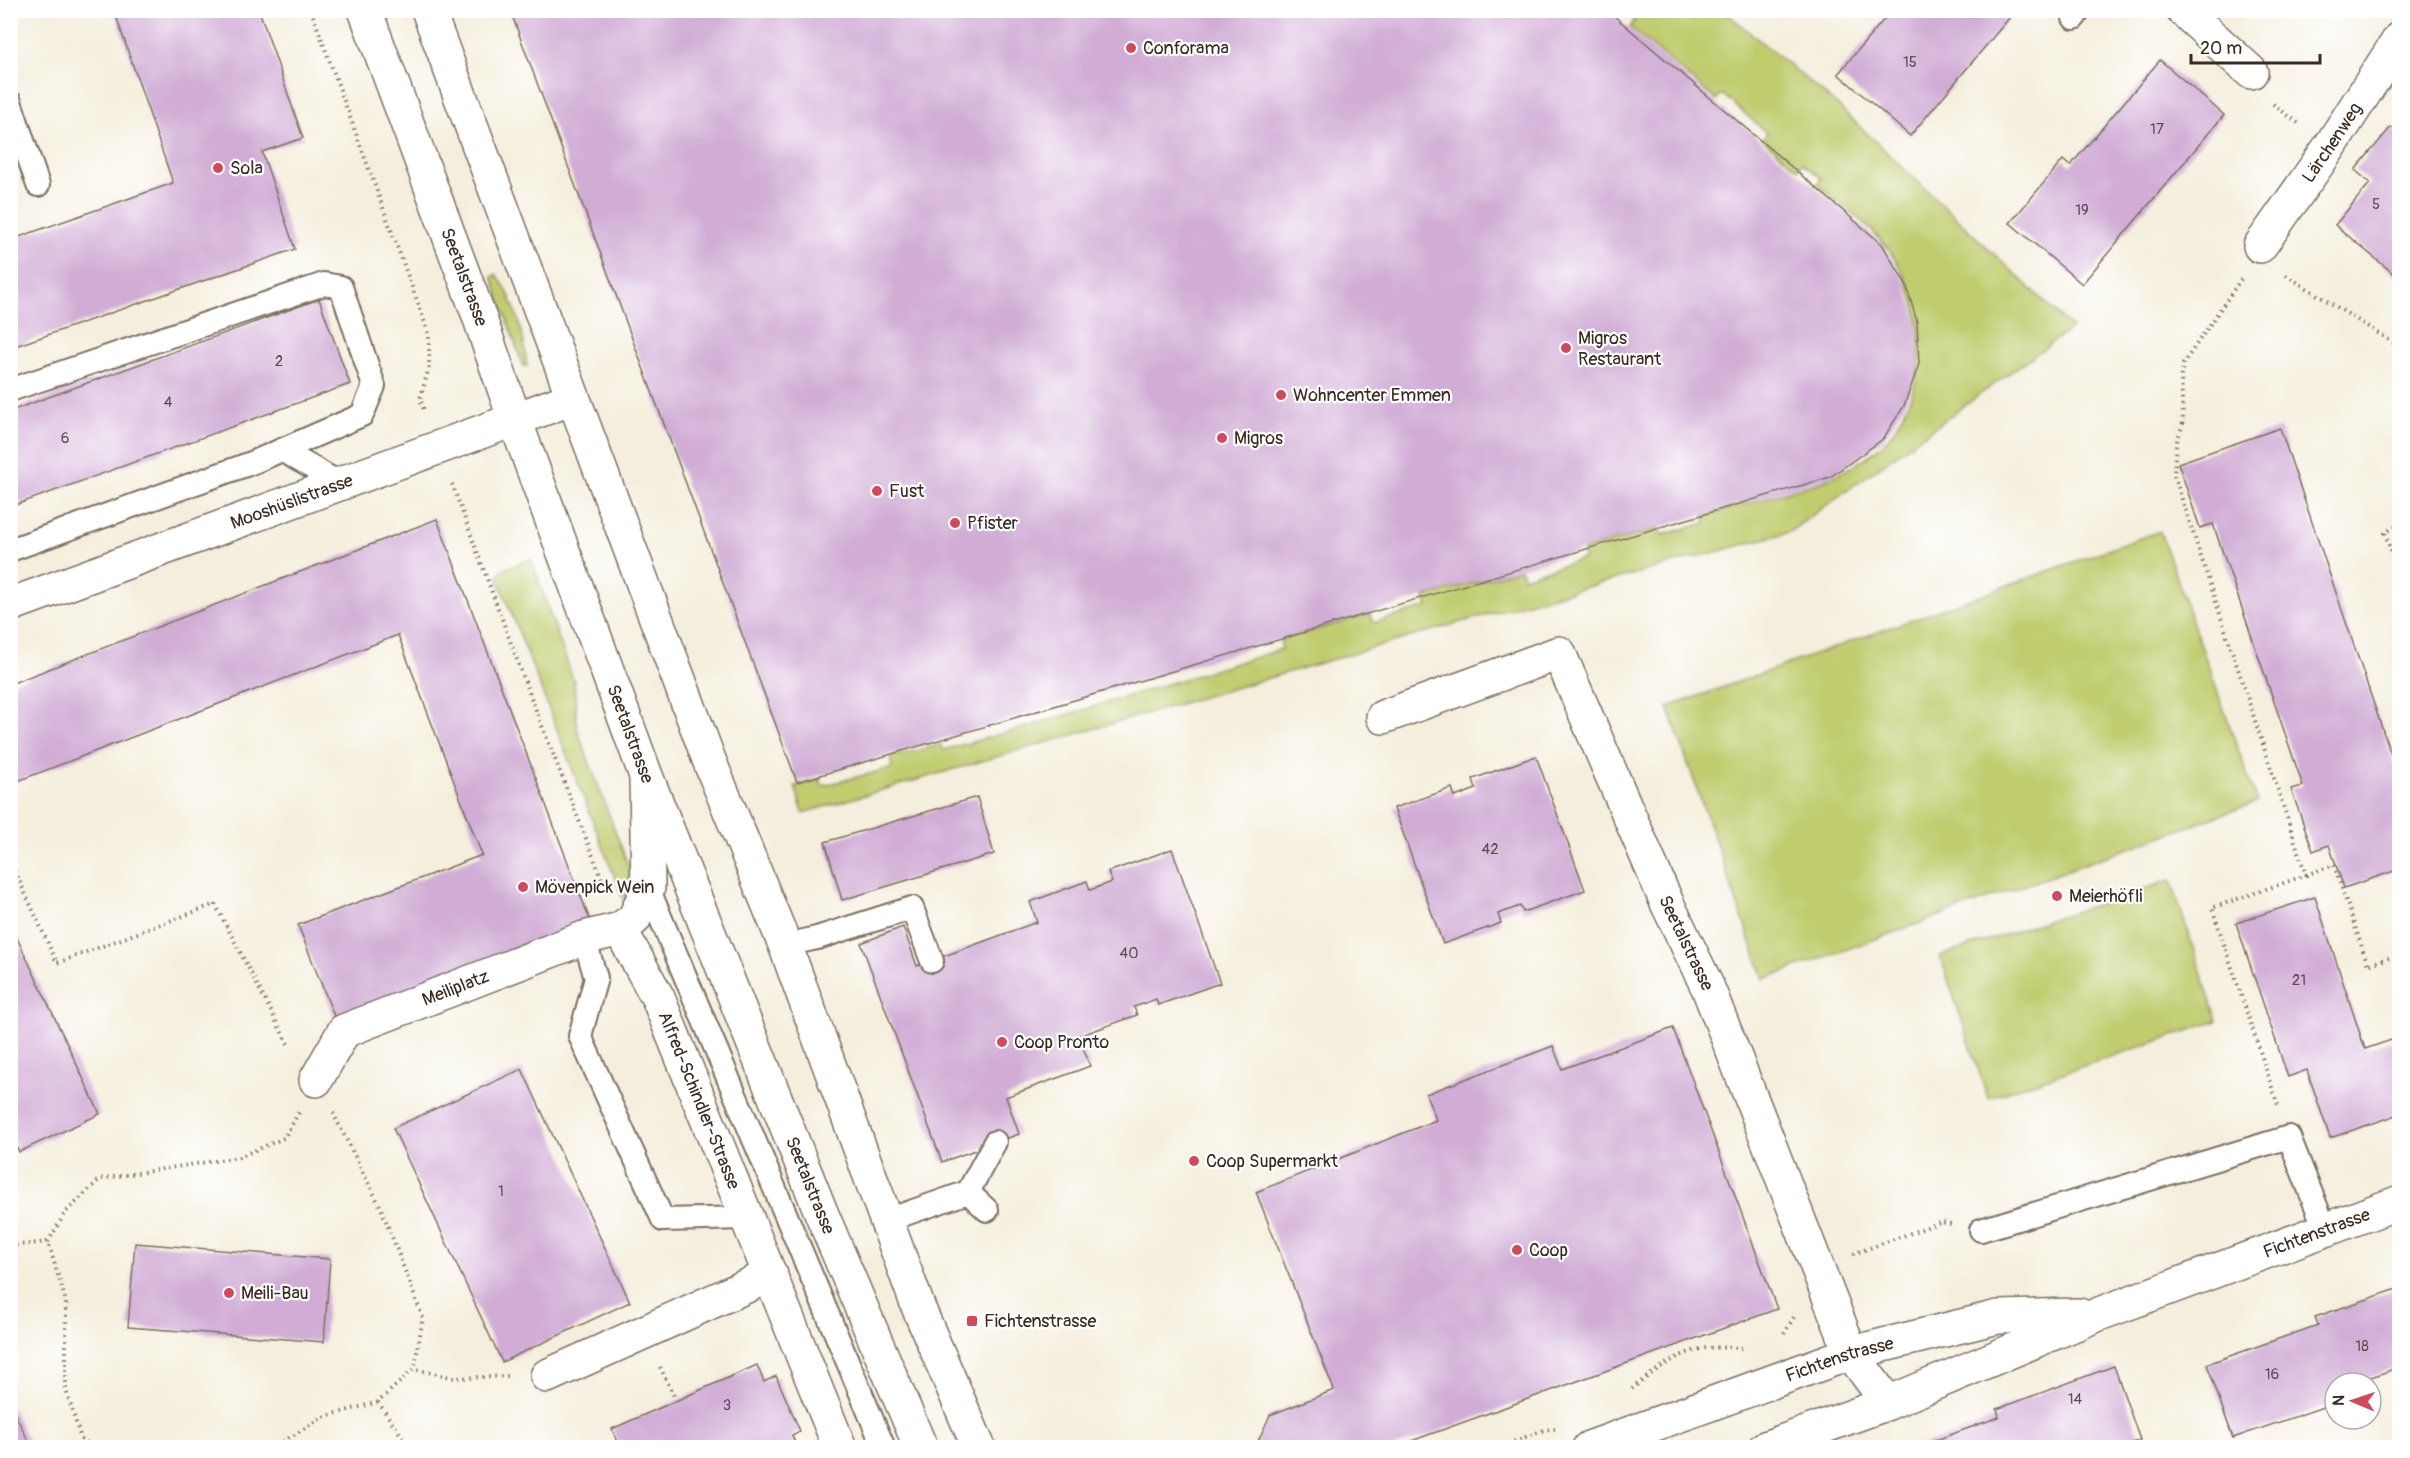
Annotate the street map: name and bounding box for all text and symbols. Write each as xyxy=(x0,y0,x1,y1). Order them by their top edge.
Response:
scale bar xyxy=(2191,27,2320,65)
place label: Conforama xyxy=(1143,37,1229,60)
text: 20 m xyxy=(2200,37,2242,60)
marker: Conforama xyxy=(1124,41,1138,55)
house number: 15 xyxy=(1903,53,1917,72)
street label: Lärchenweg xyxy=(2297,98,2367,187)
house number: 17 xyxy=(2150,120,2164,139)
place label: Sola xyxy=(230,157,263,180)
marker: Sola xyxy=(211,161,225,175)
house number: 5 xyxy=(2372,195,2380,214)
house number: 19 xyxy=(2075,201,2089,220)
street label: Seetalstrasse xyxy=(435,225,493,330)
place label: Migros Restaurant xyxy=(1578,327,1662,371)
marker: Migros Restaurant xyxy=(1559,341,1573,355)
house number: 2 xyxy=(275,352,283,371)
place label: Wohncenter Emmen xyxy=(1293,384,1451,407)
marker: Wohncenter Emmen xyxy=(1274,388,1288,402)
house number: 4 xyxy=(164,393,173,412)
place label: Migros xyxy=(1234,427,1283,450)
house number: 6 xyxy=(61,429,69,448)
marker: Migros xyxy=(1215,431,1229,445)
street label: Mooshüslistrasse xyxy=(227,469,356,535)
place label: Fust xyxy=(889,480,925,503)
marker: Fust xyxy=(870,484,884,498)
place label: Pfister xyxy=(967,512,1019,535)
marker: Pfister xyxy=(948,516,962,530)
street label: Seetalstrasse xyxy=(601,682,659,787)
house number: 42 xyxy=(1481,840,1499,859)
place label: Mövenpick Wein xyxy=(535,876,654,899)
marker: Mövenpick Wein xyxy=(516,880,530,894)
place label: Meierhöfli xyxy=(2069,885,2142,908)
marker: Meierhöfli xyxy=(2050,889,2064,903)
street label: Seetalstrasse xyxy=(1653,892,1719,995)
house number: 40 xyxy=(1120,944,1138,963)
street label: Meiliplatz xyxy=(419,965,492,1012)
house number: 21 xyxy=(2292,971,2306,990)
street label: Alfred-Schindler-Strasse xyxy=(653,1008,745,1193)
place label: Coop Pronto xyxy=(1014,1031,1109,1054)
marker: Coop Pronto xyxy=(995,1035,1009,1049)
street label: Seetalstrasse xyxy=(780,1133,840,1238)
place label: Coop Supermarkt xyxy=(1206,1150,1339,1173)
marker: Coop Supermarkt xyxy=(1187,1154,1201,1168)
house number: 1 xyxy=(498,1182,504,1201)
street label: Fichtenstrasse xyxy=(2260,1203,2373,1264)
place label: Coop xyxy=(1529,1239,1568,1262)
marker: Coop xyxy=(1510,1243,1524,1257)
place label: Meili-Bau xyxy=(241,1282,308,1305)
marker: Meili-Bau xyxy=(222,1286,236,1300)
place label: Fichtenstrasse xyxy=(984,1310,1096,1333)
marker: Fichtenstrasse xyxy=(965,1314,979,1328)
street label: Fichtenstrasse xyxy=(1782,1332,1896,1388)
house number: 18 xyxy=(2355,1337,2369,1356)
house number: 16 xyxy=(2265,1365,2279,1384)
north arrow xyxy=(2323,1371,2383,1431)
house number: 14 xyxy=(2068,1390,2083,1409)
text: N xyxy=(2329,1395,2349,1406)
house number: 3 xyxy=(723,1396,731,1415)

